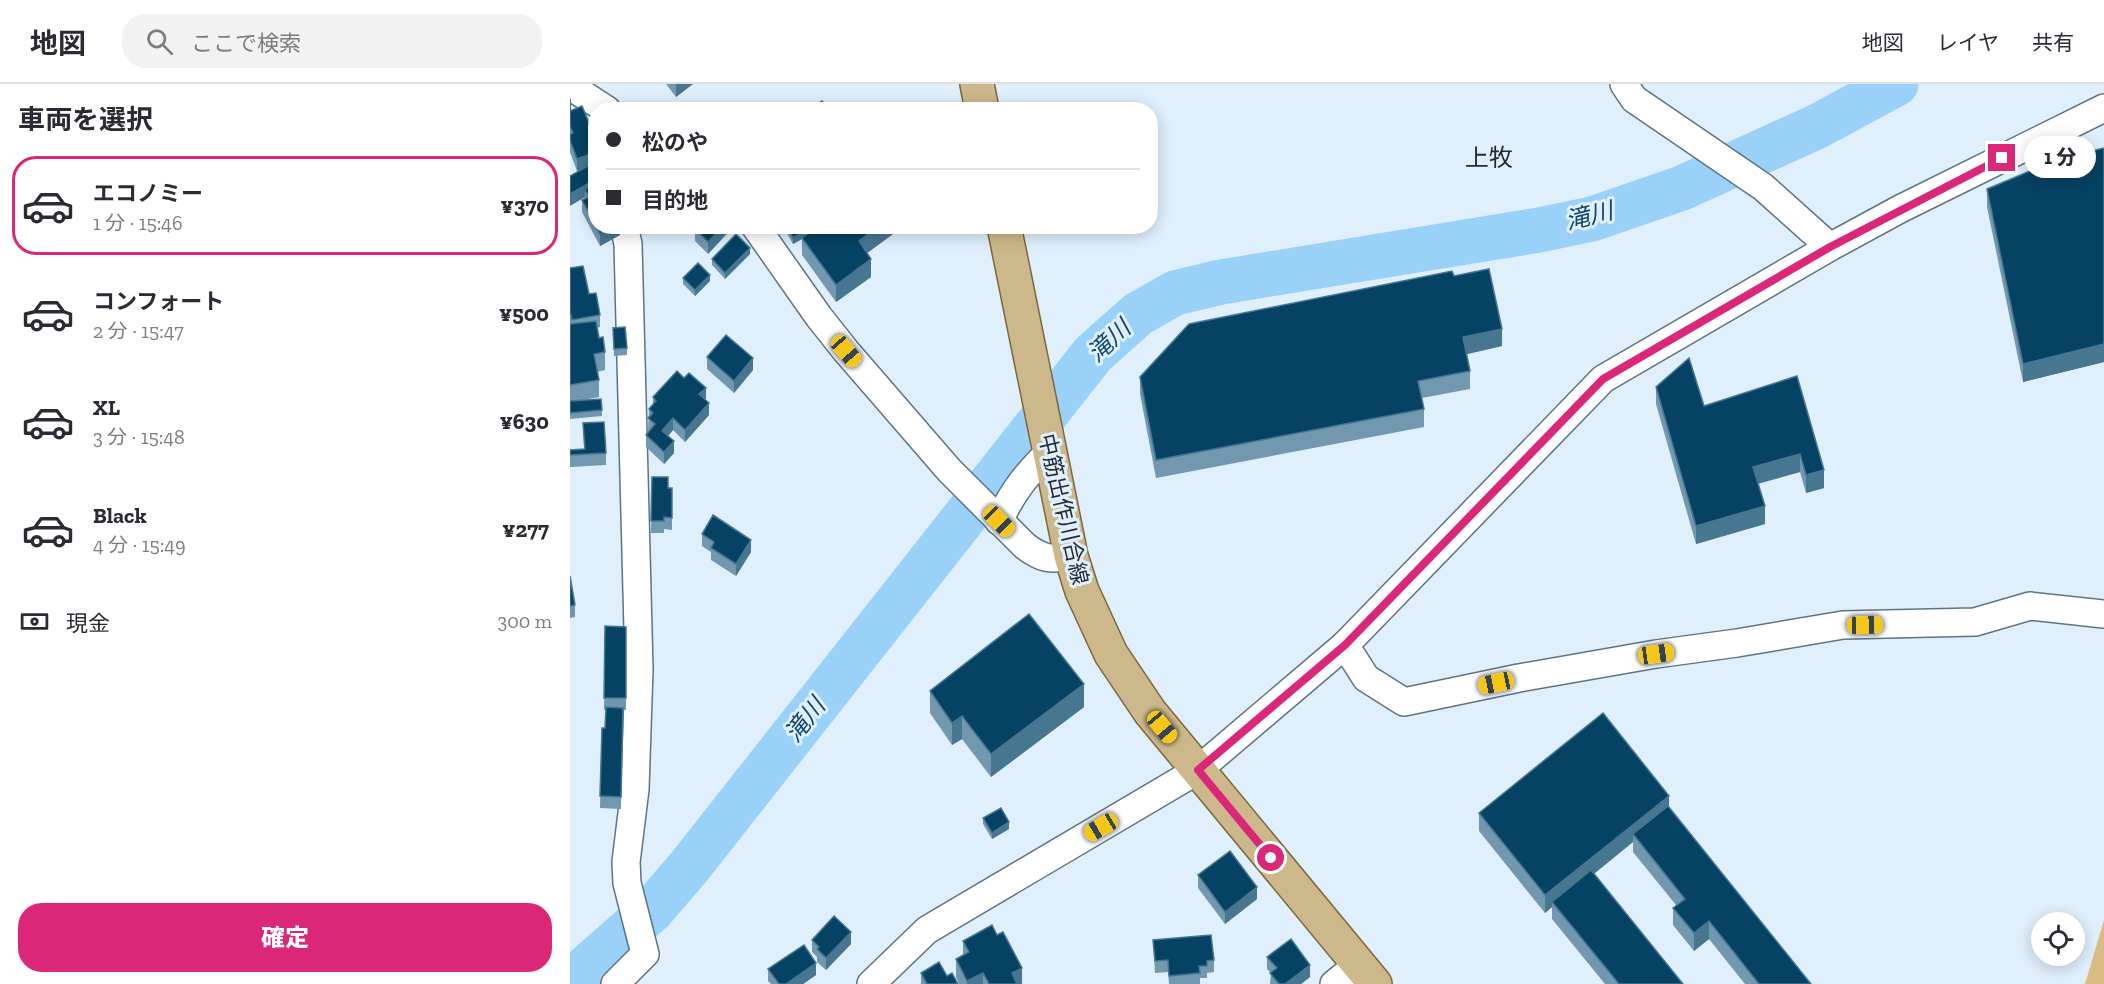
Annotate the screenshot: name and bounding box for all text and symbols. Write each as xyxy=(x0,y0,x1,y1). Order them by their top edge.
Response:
search box xyxy=(122,14,542,68)
icon: search xyxy=(143,25,176,58)
text: 地図 xyxy=(30,27,86,60)
text: ここで検索 xyxy=(191,30,301,57)
text: 地図 xyxy=(1862,30,1904,55)
text: レイヤ xyxy=(1937,30,1999,55)
text: 共有 xyxy=(2032,30,2074,55)
text: 車両を選択 xyxy=(18,104,153,136)
text: 松のや xyxy=(642,129,708,156)
callout: 1 分 xyxy=(2023,137,2095,179)
district label: 上牧 xyxy=(1465,143,1513,172)
route end xyxy=(1988,144,2015,171)
text: 1 分 xyxy=(2044,145,2076,169)
icon: car xyxy=(21,179,75,233)
text: エコノミー xyxy=(93,180,203,207)
text: 目的地 xyxy=(642,187,708,214)
text: ¥370 xyxy=(501,192,549,219)
water label: 滝川 xyxy=(1562,195,1619,235)
text: 1 分 · 15:46 xyxy=(93,211,183,235)
icon: car xyxy=(21,287,75,341)
text: コンフォート xyxy=(93,288,224,315)
text: ¥500 xyxy=(499,300,549,327)
water label: 滝川 xyxy=(1081,312,1138,368)
text: 2 分 · 15:47 xyxy=(93,319,184,343)
car xyxy=(827,332,865,370)
text: XL xyxy=(93,394,120,421)
icon: car xyxy=(21,395,75,449)
text: ¥630 xyxy=(500,408,549,435)
text: 3 分 · 15:48 xyxy=(93,425,185,449)
street label: 中筋出作川合線 xyxy=(1033,431,1094,587)
text: Black xyxy=(93,502,147,529)
car xyxy=(980,502,1018,540)
icon: car xyxy=(21,503,75,557)
text: ¥277 xyxy=(502,516,549,543)
text: 4 分 · 15:49 xyxy=(93,533,186,557)
icon: cash xyxy=(18,605,51,638)
text: 300 m xyxy=(497,609,552,633)
text: 現金 xyxy=(66,610,110,637)
car xyxy=(1847,616,1883,634)
car xyxy=(1637,643,1675,665)
car xyxy=(1477,670,1515,696)
water label: 滝川 xyxy=(778,689,833,748)
car xyxy=(1144,707,1180,747)
car xyxy=(1081,810,1121,844)
route start xyxy=(1257,844,1284,871)
button: 確定 xyxy=(18,903,552,972)
map controls xyxy=(2031,912,2085,966)
button: locate xyxy=(2031,912,2085,966)

